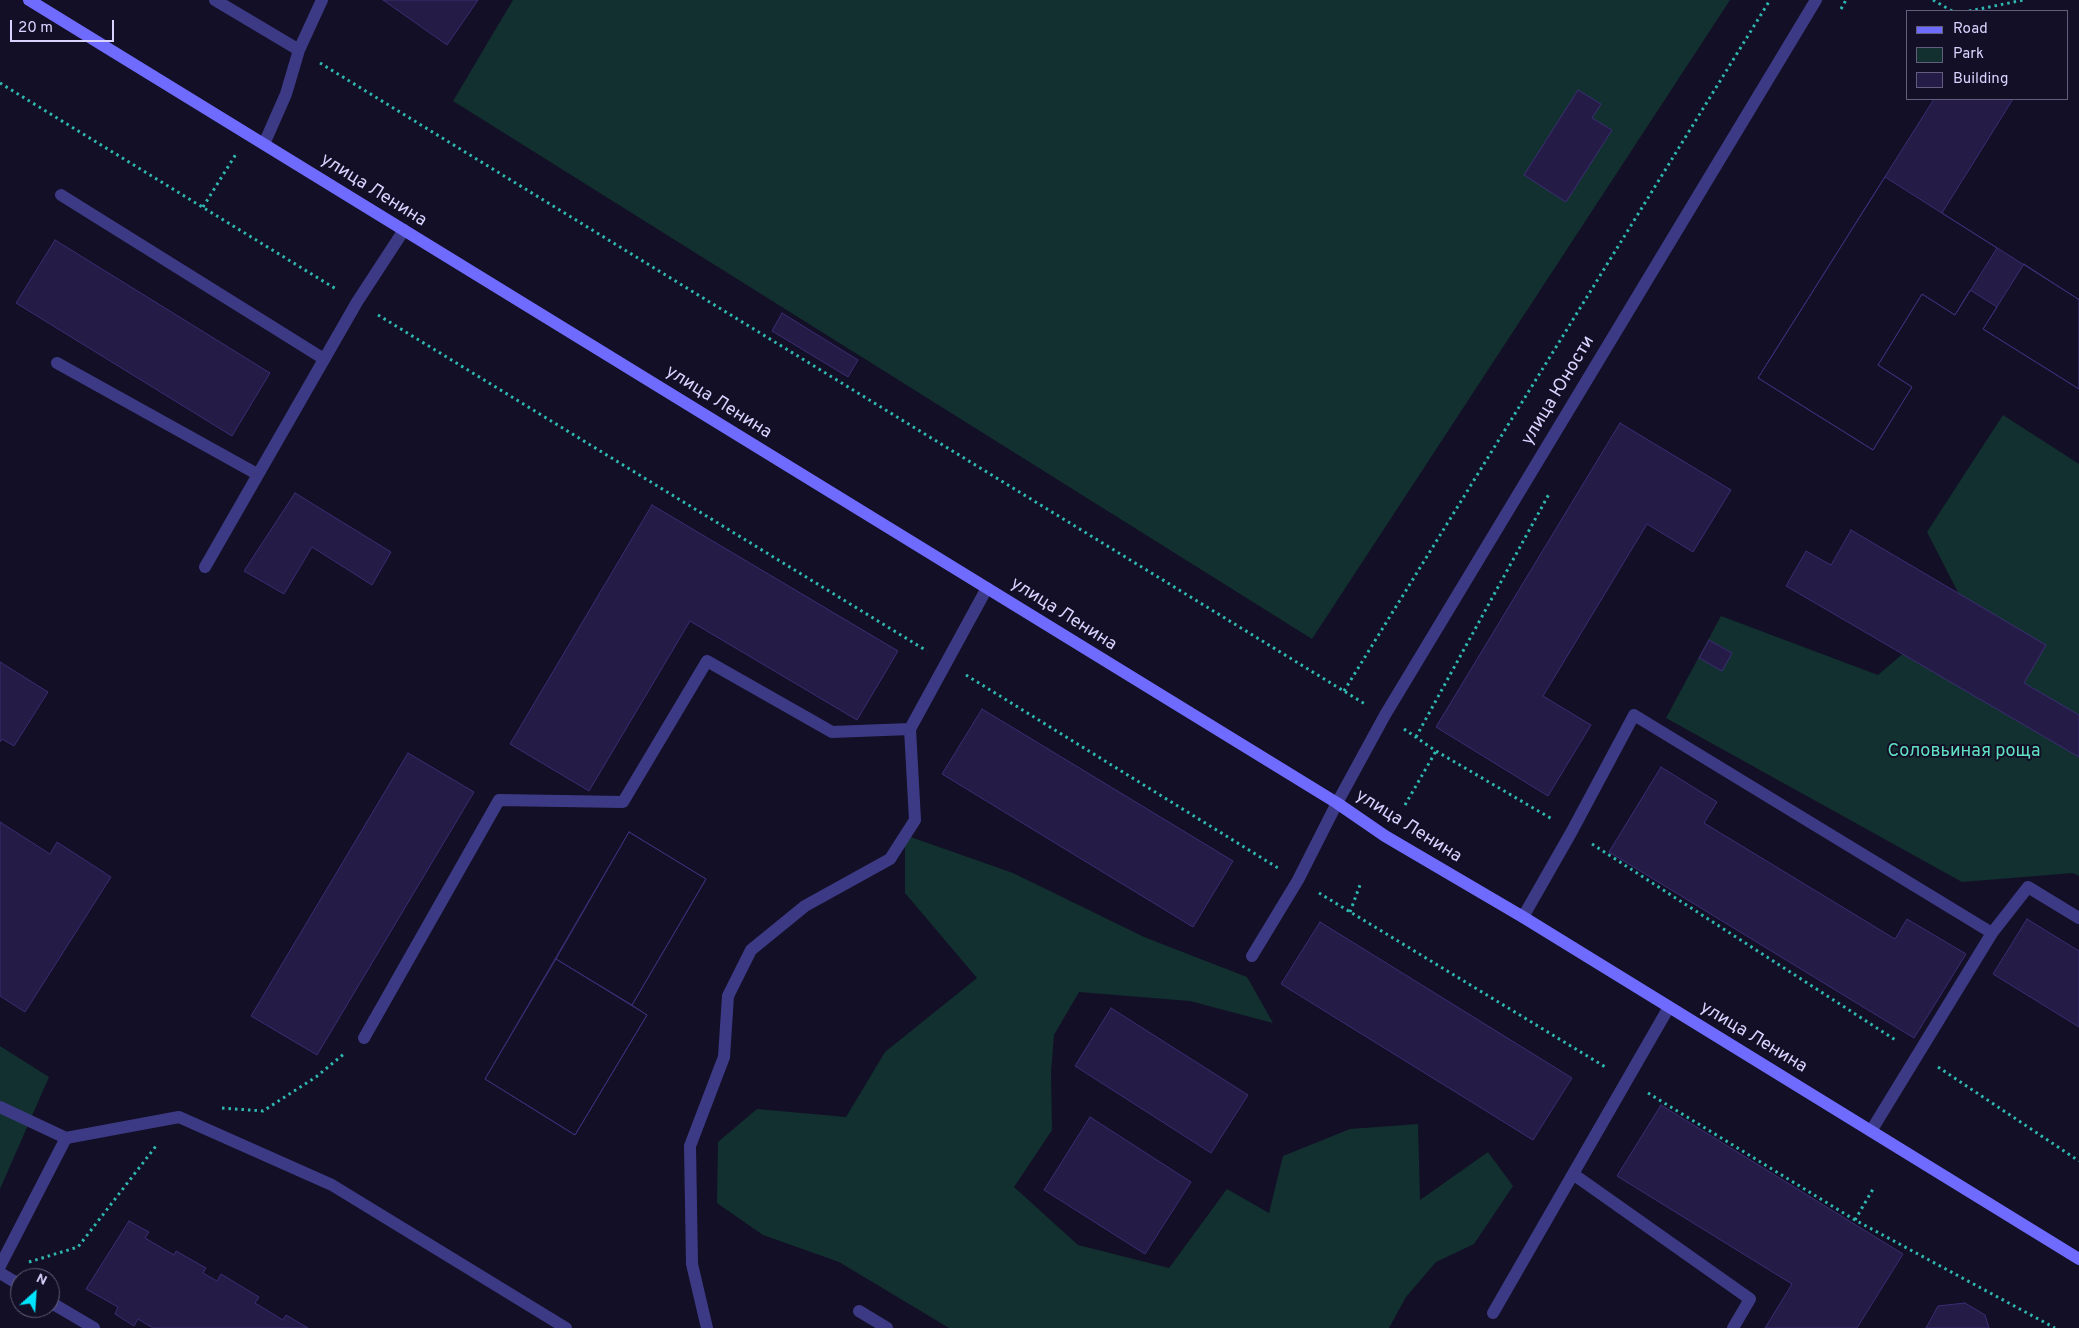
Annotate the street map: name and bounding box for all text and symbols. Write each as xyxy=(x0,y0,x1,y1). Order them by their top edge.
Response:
scale bar xyxy=(12,10,116,42)
legend xyxy=(1906,10,2069,100)
text: 20 m xyxy=(18,19,53,38)
text: Road xyxy=(1953,20,1988,39)
text: Park xyxy=(1953,45,1984,64)
text: Building xyxy=(1953,70,2008,89)
street label: улица Ленина xyxy=(316,150,430,232)
street label: улица Юности xyxy=(1518,332,1600,450)
street label: улица Ленина xyxy=(661,362,775,444)
street label: улица Ленина xyxy=(1006,574,1120,656)
park label: Соловьиная роща xyxy=(1887,741,2041,763)
street label: улица Ленина xyxy=(1351,786,1465,868)
street label: улица Ленина xyxy=(1695,997,1811,1079)
north arrow xyxy=(10,1268,60,1318)
text: N xyxy=(33,1270,50,1290)

